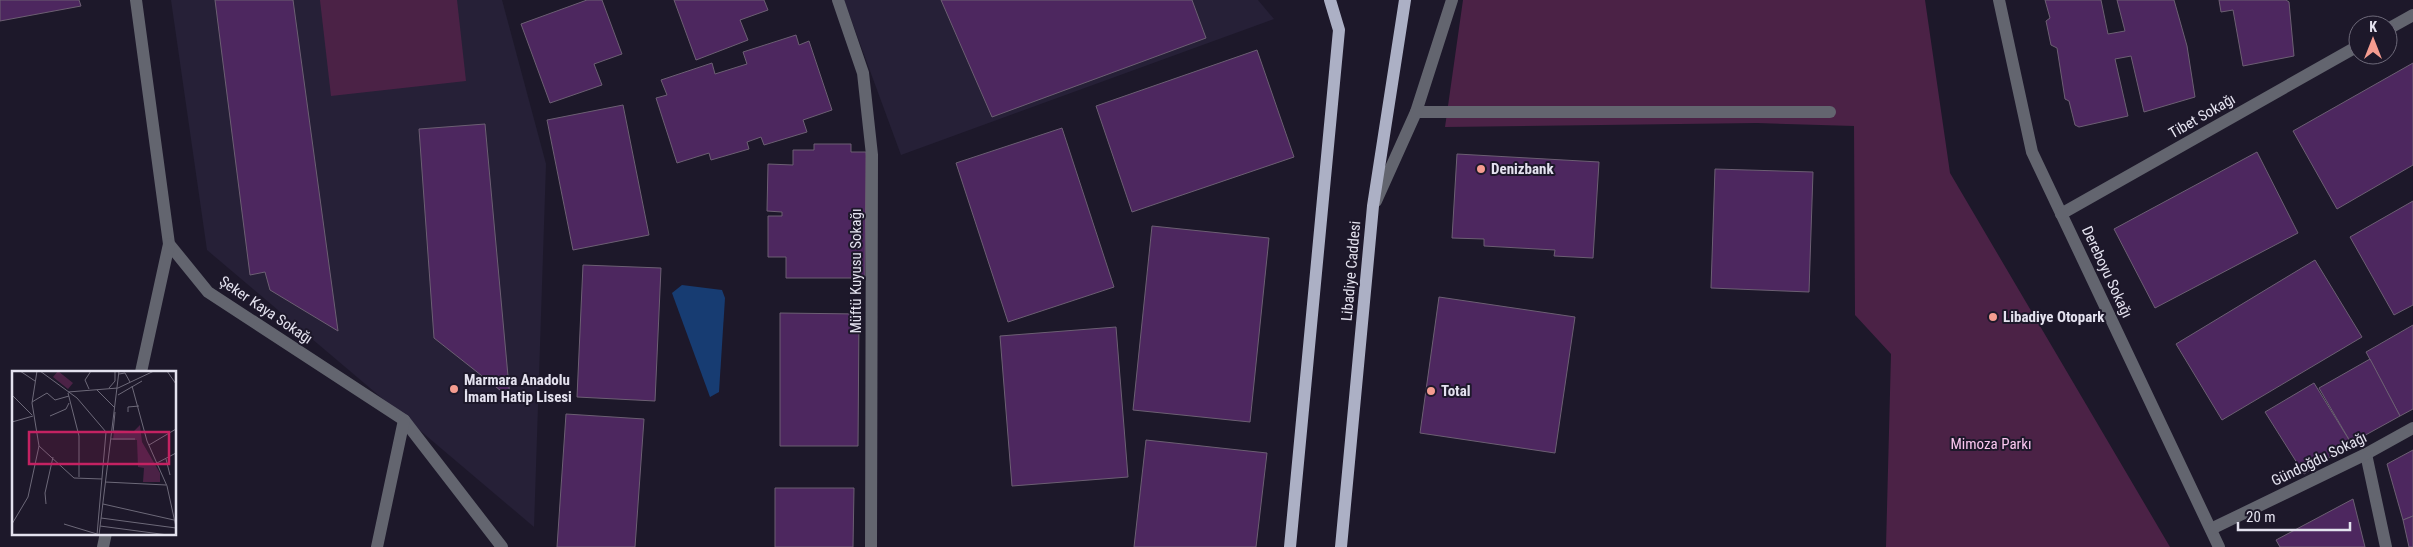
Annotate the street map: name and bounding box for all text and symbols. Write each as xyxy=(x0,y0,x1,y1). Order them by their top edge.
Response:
north arrow xyxy=(2348,15,2398,65)
text: K xyxy=(2369,19,2377,35)
street label: Tibet Sokağı xyxy=(2166,90,2238,142)
place label: Denizbank xyxy=(1491,160,1554,178)
marker: Denizbank xyxy=(1475,163,1487,175)
street label: Müftü Kuyusu Sokağı xyxy=(847,209,865,333)
street label: Libadiye Caddesi xyxy=(1338,220,1364,322)
street label: Dereboyu Sokağı xyxy=(2078,223,2136,321)
street label: Şeker Kaya Sokağı xyxy=(216,272,316,348)
place label: Libadiye Otopark xyxy=(2003,308,2105,326)
marker: Libadiye Otopark xyxy=(1987,311,1999,323)
inset map xyxy=(12,371,176,534)
place label: Marmara Anadolu İmam Hatip Lisesi xyxy=(464,371,572,406)
place label: Total xyxy=(1441,382,1471,400)
marker: Marmara Anadolu İmam Hatip Lisesi xyxy=(448,383,460,395)
marker: Total xyxy=(1425,385,1437,397)
street label: Gündoğdu Sokağı xyxy=(2268,428,2370,490)
park label: Mimoza Parkı xyxy=(1951,435,2031,453)
scale bar xyxy=(2238,500,2350,532)
text: 20 m xyxy=(2246,508,2276,526)

